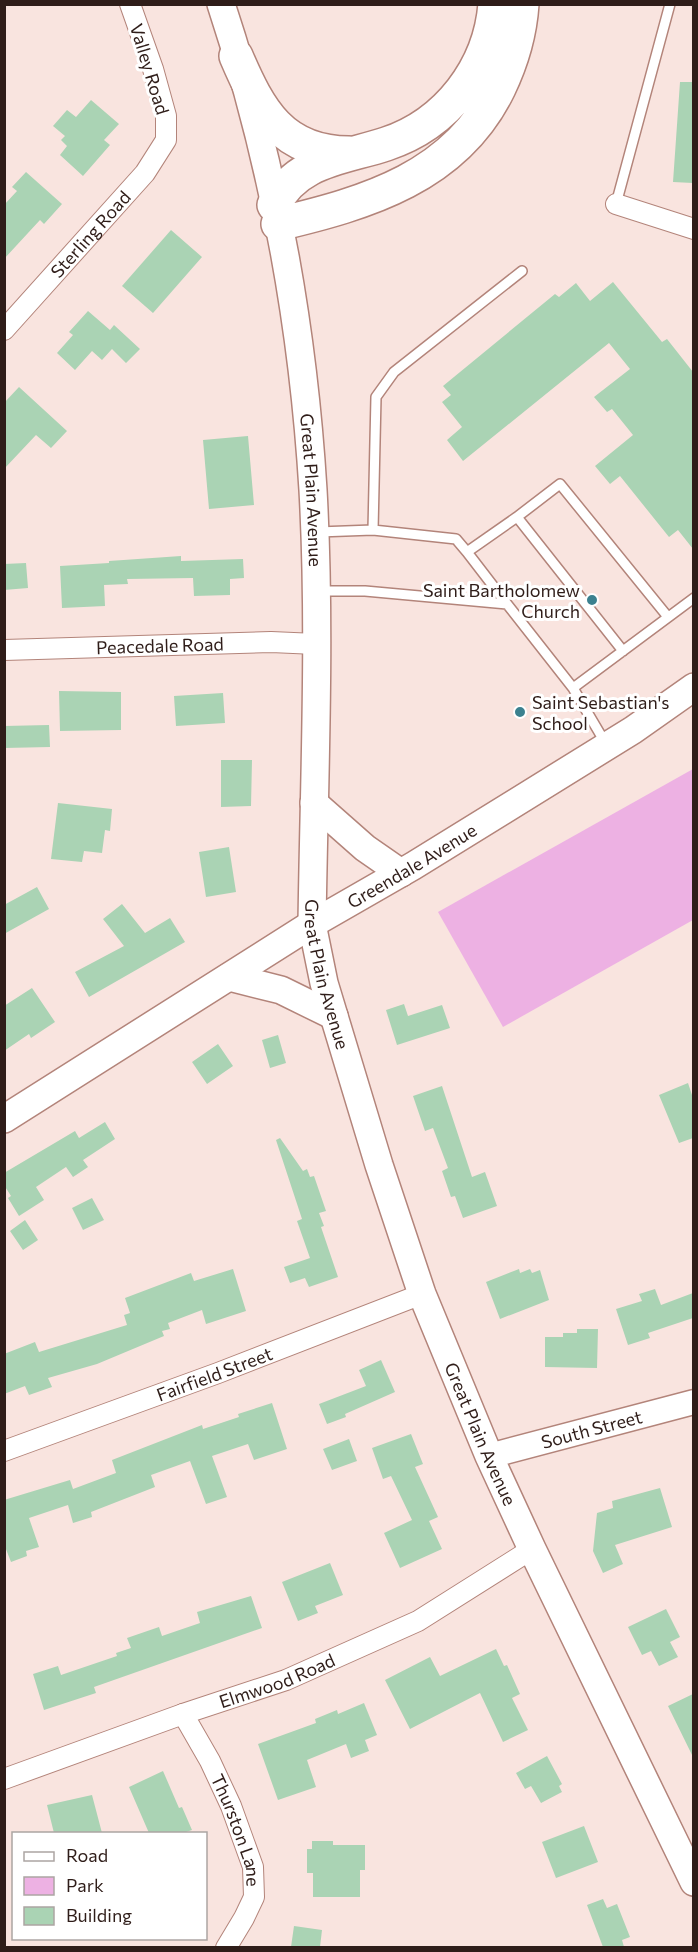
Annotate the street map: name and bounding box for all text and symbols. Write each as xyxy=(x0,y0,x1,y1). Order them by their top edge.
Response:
street label: Valley Road xyxy=(126,21,174,117)
street label: Sterling Road xyxy=(46,186,135,282)
street label: Great Plain Avenue xyxy=(296,412,327,567)
place label: Saint Bartholomew Church xyxy=(423,579,580,622)
marker: Saint Bartholomew Church xyxy=(585,593,599,607)
street label: Peacedale Road xyxy=(96,632,224,658)
place label: Saint Sebastian's School xyxy=(532,691,670,734)
marker: Saint Sebastian's School xyxy=(513,705,527,719)
street label: Greendale Avenue xyxy=(343,819,480,913)
street label: Great Plain Avenue xyxy=(301,899,354,1052)
street label: Fairfield Street xyxy=(153,1342,275,1405)
street label: Great Plain Avenue xyxy=(440,1359,521,1509)
street label: South Street xyxy=(539,1405,644,1453)
street label: Elmwood Road xyxy=(216,1649,338,1712)
street label: Thurston Lane xyxy=(207,1771,265,1887)
legend xyxy=(12,1832,207,1940)
text: Road xyxy=(66,1844,108,1866)
text: Park xyxy=(66,1874,104,1896)
text: Building xyxy=(66,1904,132,1926)

